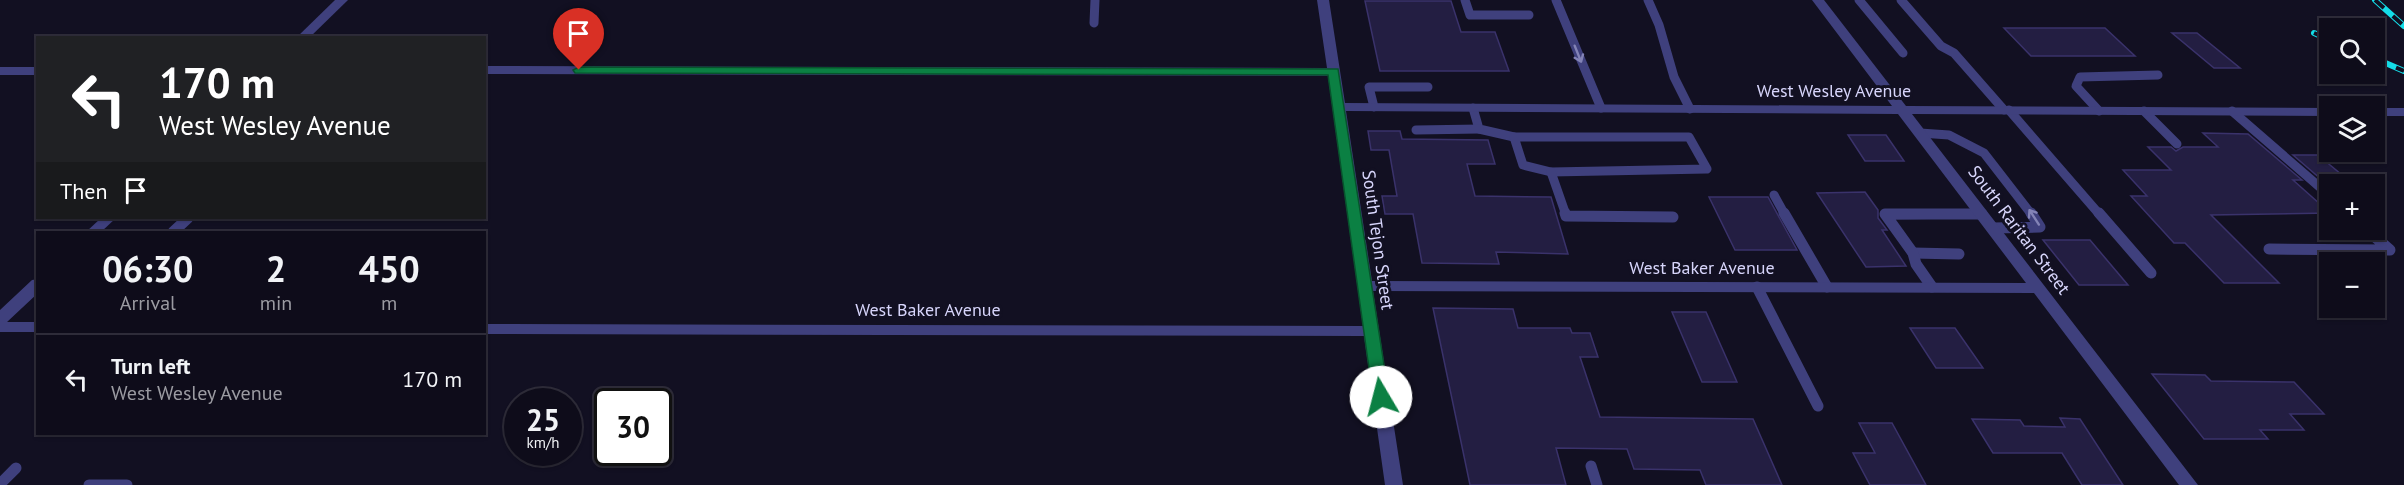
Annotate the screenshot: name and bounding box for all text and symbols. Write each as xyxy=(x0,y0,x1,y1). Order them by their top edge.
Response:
pin xyxy=(553,8,604,70)
icon: arrive xyxy=(562,17,595,50)
map controls xyxy=(2319,18,2385,318)
button: search xyxy=(2319,18,2385,84)
one-way arrow xyxy=(1573,44,1584,63)
text: 170 m xyxy=(159,55,275,110)
icon: left xyxy=(60,60,138,138)
street label: West Wesley Avenue xyxy=(1757,79,1911,102)
button: layers xyxy=(2319,96,2385,162)
text: West Wesley Avenue xyxy=(159,108,391,142)
street label: South Raritan Street xyxy=(1963,161,2075,299)
street label: South Tejon Street xyxy=(1357,169,1400,311)
icon: arrive xyxy=(119,174,152,207)
button: + xyxy=(2319,174,2385,240)
text: Then xyxy=(60,177,107,205)
one-way arrow xyxy=(2028,210,2040,226)
text: 06:30 xyxy=(102,245,194,292)
text: 2 xyxy=(266,245,286,292)
text: 450 xyxy=(359,245,420,292)
button: − xyxy=(2319,252,2385,318)
street label: West Baker Avenue xyxy=(1629,256,1775,279)
text: Arrival xyxy=(120,290,176,316)
text: min xyxy=(260,290,292,316)
text: m xyxy=(381,290,397,316)
street label: West Baker Avenue xyxy=(855,298,1001,321)
text: Turn left xyxy=(111,352,191,380)
icon: left xyxy=(60,363,93,396)
text: 170 m xyxy=(402,365,462,393)
position arrow xyxy=(1349,365,1413,429)
text: West Wesley Avenue xyxy=(111,380,283,406)
speed limit sign: 30 xyxy=(594,388,672,466)
text: 25 xyxy=(526,400,560,439)
text: km/h xyxy=(527,433,559,452)

